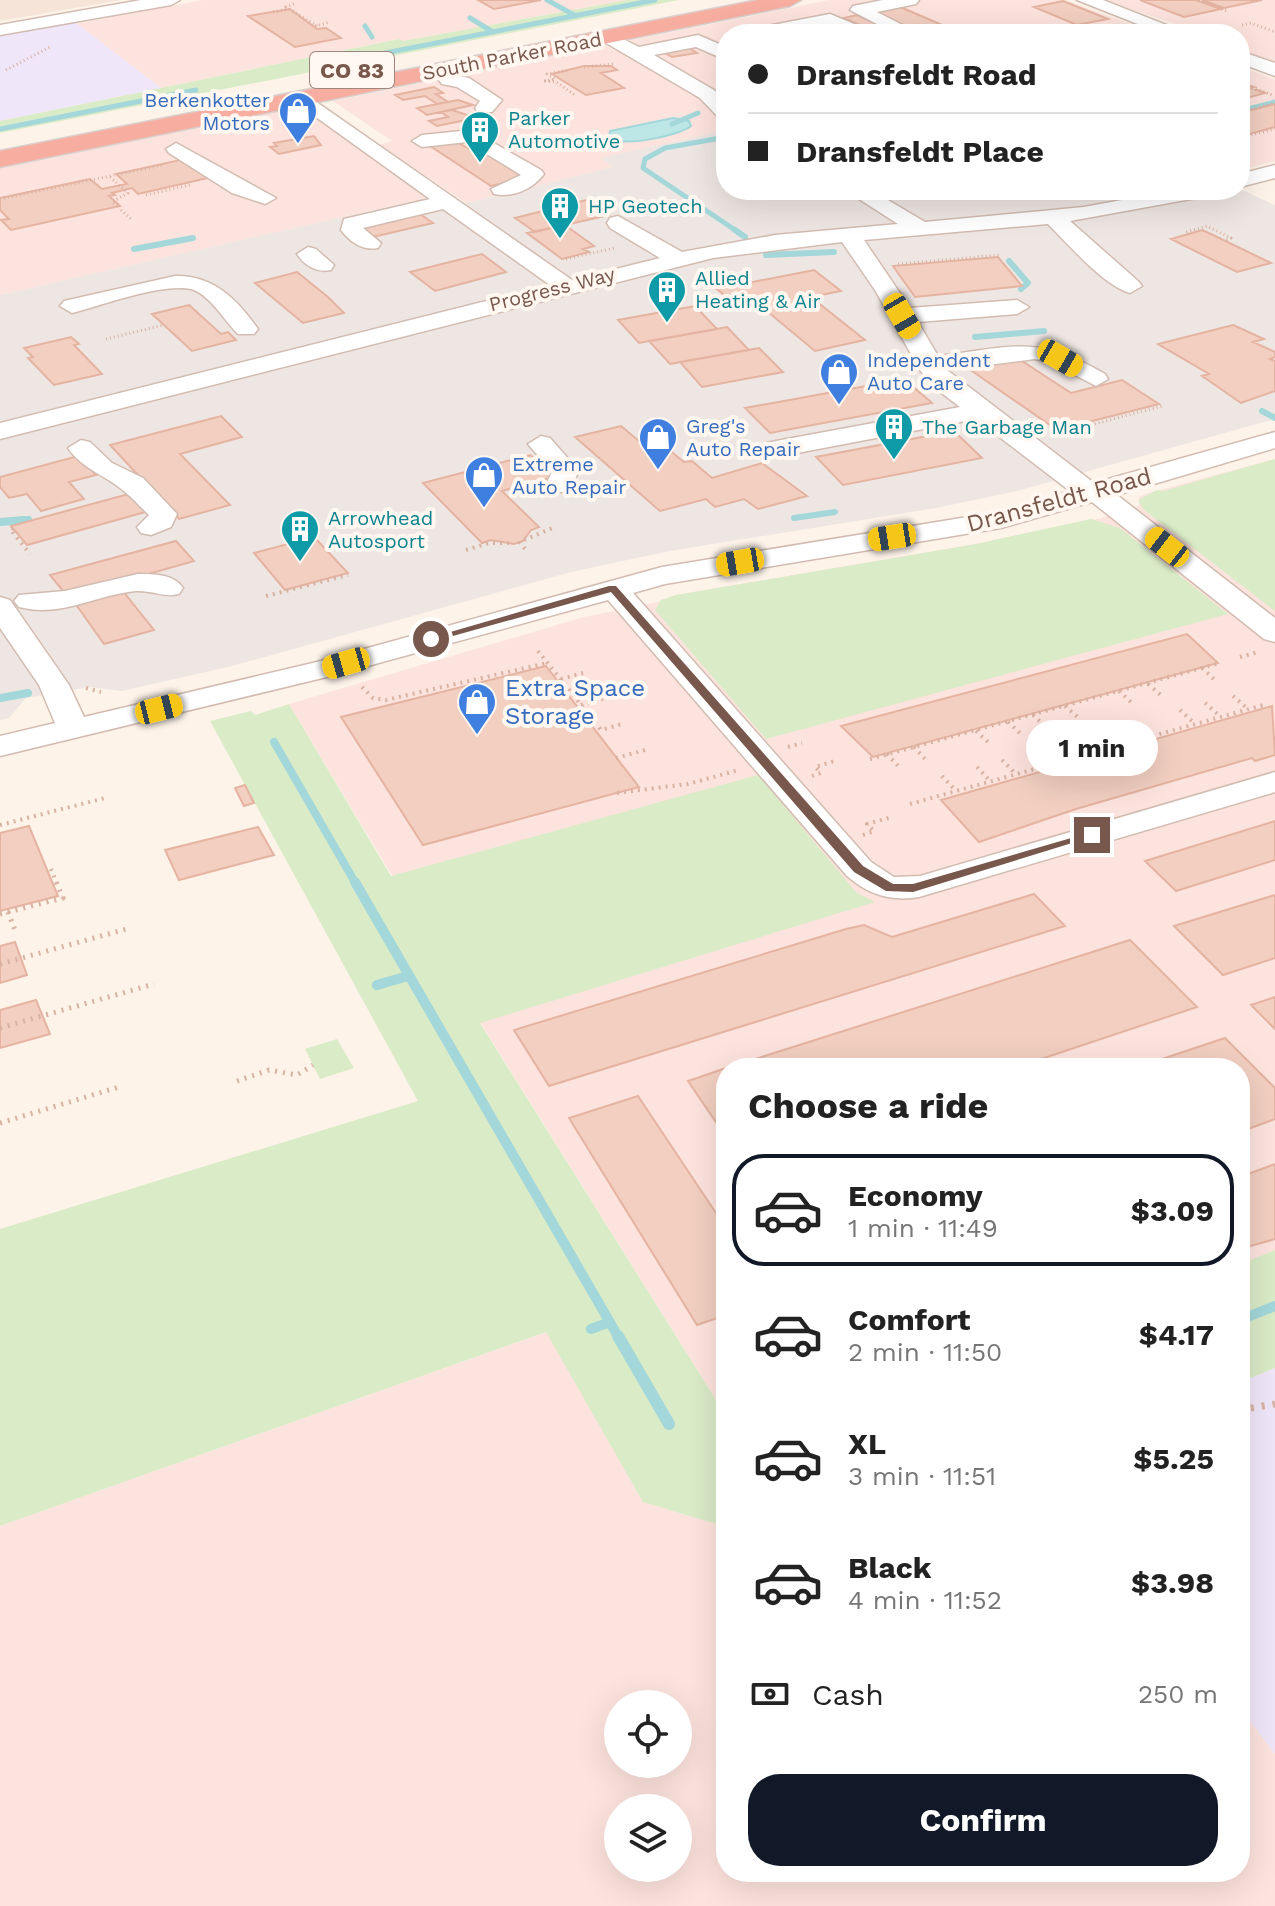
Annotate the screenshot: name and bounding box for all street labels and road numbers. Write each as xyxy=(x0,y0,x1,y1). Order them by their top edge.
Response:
street label: South Parker Road xyxy=(420,27,604,85)
road number: CO 83 xyxy=(310,52,394,88)
street label: Progress Way xyxy=(487,262,618,316)
street label: Dransfeldt Road xyxy=(964,462,1154,538)

